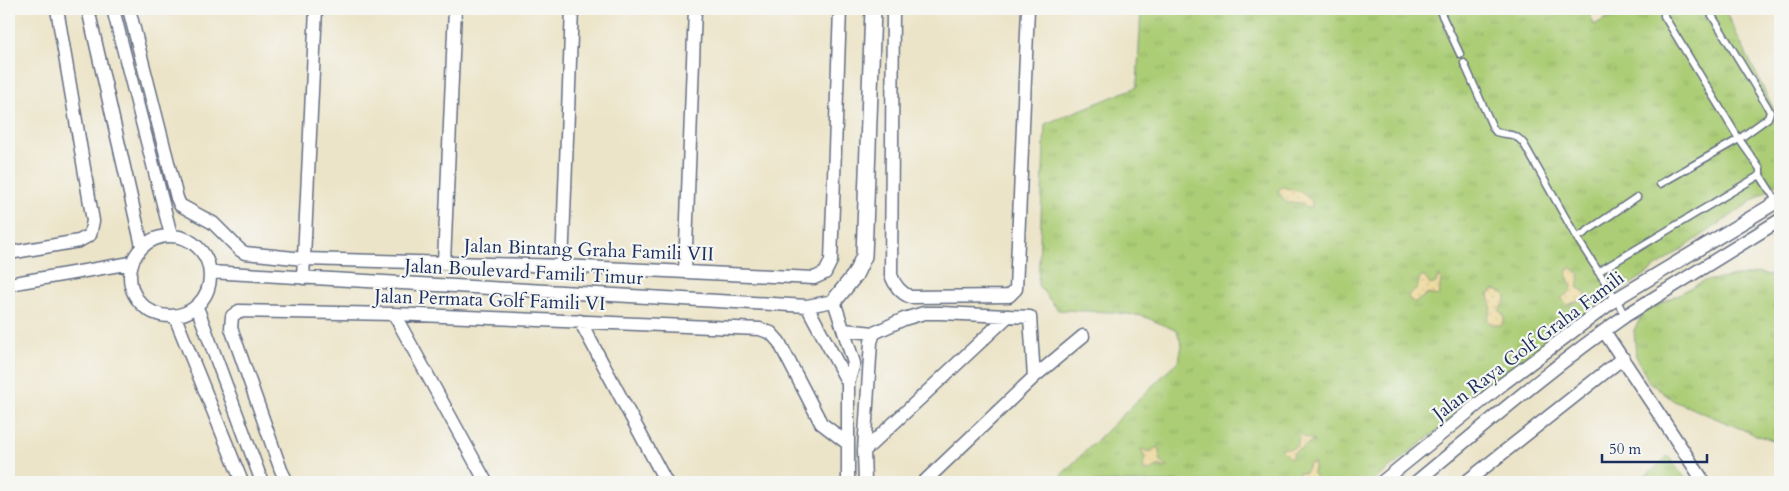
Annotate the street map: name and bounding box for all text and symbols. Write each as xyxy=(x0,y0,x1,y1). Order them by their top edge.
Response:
street label: Jalan Bintang Graha Famili VII xyxy=(461,233,714,267)
street label: Jalan Boulevard Famili Timur xyxy=(401,253,644,291)
street label: Jalan Raya Golf Graha Famili xyxy=(1425,265,1630,428)
street label: Jalan Permata Golf Famili VI xyxy=(371,283,606,317)
scale bar xyxy=(1602,431,1706,463)
text: 50 m xyxy=(1609,439,1641,459)

